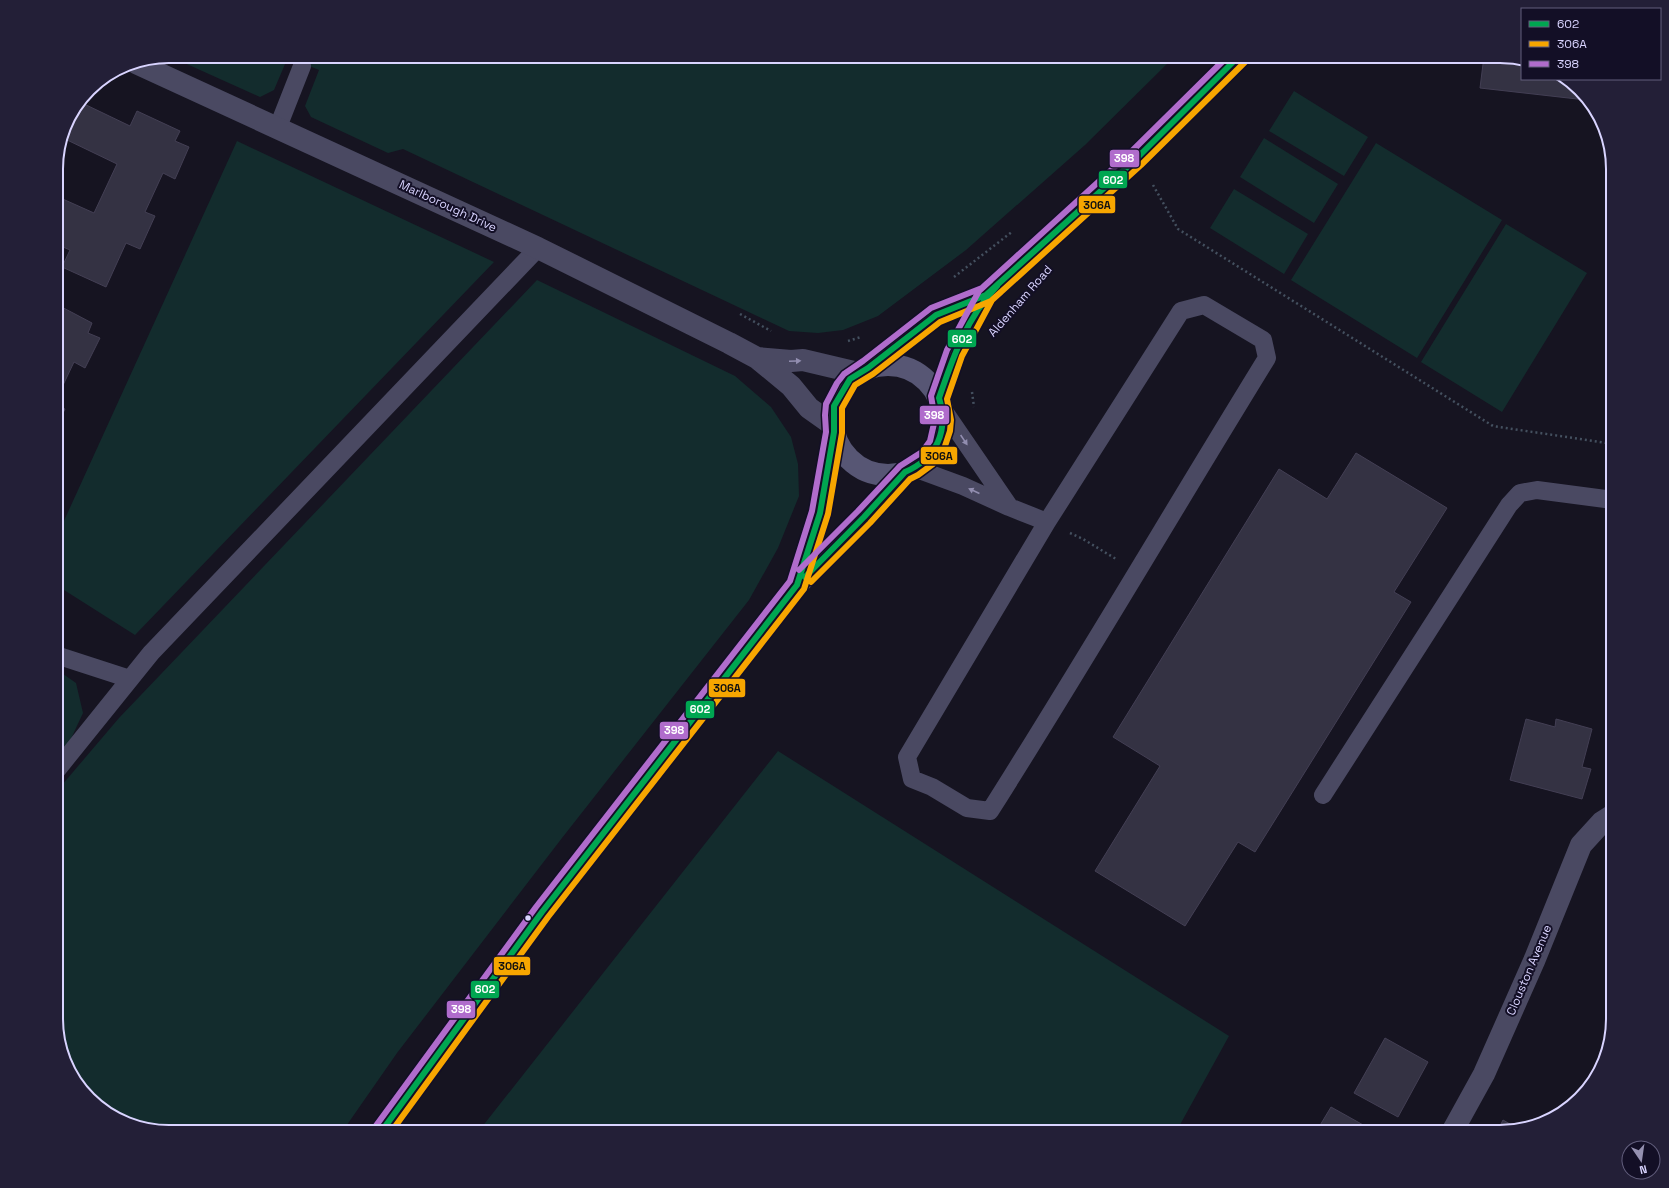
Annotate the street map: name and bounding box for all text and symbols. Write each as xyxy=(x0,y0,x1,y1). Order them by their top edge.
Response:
legend xyxy=(1521,8,1661,80)
text: 602 xyxy=(1557,16,1579,32)
text: 306A xyxy=(1557,36,1587,52)
text: 398 xyxy=(1557,56,1579,72)
line badge: 398 xyxy=(1109,149,1140,168)
text: 398 xyxy=(1114,151,1134,165)
line badge: 602 xyxy=(1098,170,1128,189)
text: 602 xyxy=(1103,173,1124,187)
street label: Marlborough Drive xyxy=(397,176,499,236)
line badge: 306A xyxy=(1078,195,1116,214)
text: 306A xyxy=(1083,198,1111,212)
street label: Aldenham Road xyxy=(985,262,1055,340)
line badge: 602 xyxy=(947,329,977,348)
text: 602 xyxy=(952,332,973,346)
one-way arrow xyxy=(789,357,801,364)
line badge: 398 xyxy=(919,405,950,425)
text: 398 xyxy=(924,408,944,422)
one-way arrow xyxy=(960,435,968,445)
line badge: 306A xyxy=(920,446,958,465)
text: 306A xyxy=(925,449,953,463)
one-way arrow xyxy=(968,488,980,494)
line badge: 306A xyxy=(708,678,746,698)
text: 306A xyxy=(713,681,741,695)
line badge: 602 xyxy=(685,700,715,719)
text: 602 xyxy=(690,702,711,716)
line badge: 398 xyxy=(659,721,689,740)
text: 398 xyxy=(664,723,684,737)
unlabelled marker xyxy=(523,913,533,923)
street label: Clouston Avenue xyxy=(1503,922,1555,1018)
line badge: 306A xyxy=(493,956,531,976)
text: 306A xyxy=(498,959,526,973)
line badge: 602 xyxy=(470,980,500,999)
text: 602 xyxy=(475,982,496,996)
line badge: 398 xyxy=(446,1000,476,1019)
text: 398 xyxy=(451,1002,471,1016)
north arrow xyxy=(1621,1140,1661,1180)
text: N xyxy=(1638,1162,1648,1177)

